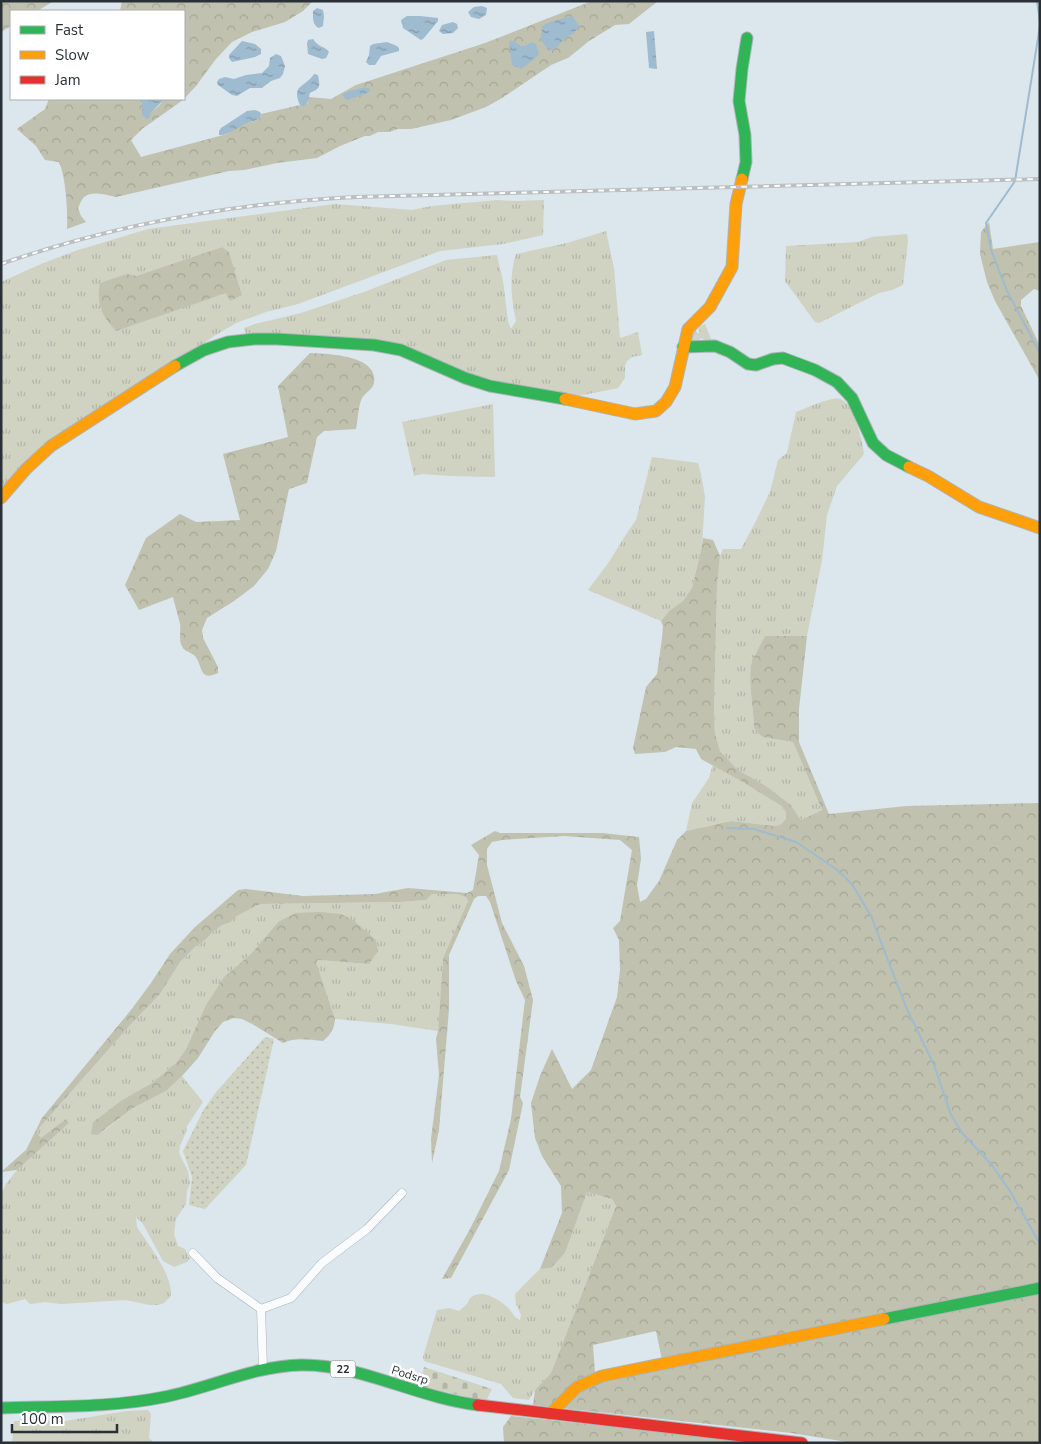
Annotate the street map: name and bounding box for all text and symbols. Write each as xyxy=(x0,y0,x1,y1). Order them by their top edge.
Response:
legend xyxy=(10,10,185,100)
text: Fast xyxy=(55,20,84,40)
text: Slow xyxy=(55,45,90,65)
text: Jam xyxy=(54,70,81,90)
road number: 22 xyxy=(330,1360,356,1378)
street label: Podsrp xyxy=(389,1362,431,1388)
scale bar xyxy=(12,1402,118,1434)
text: 100 m xyxy=(20,1409,64,1429)

